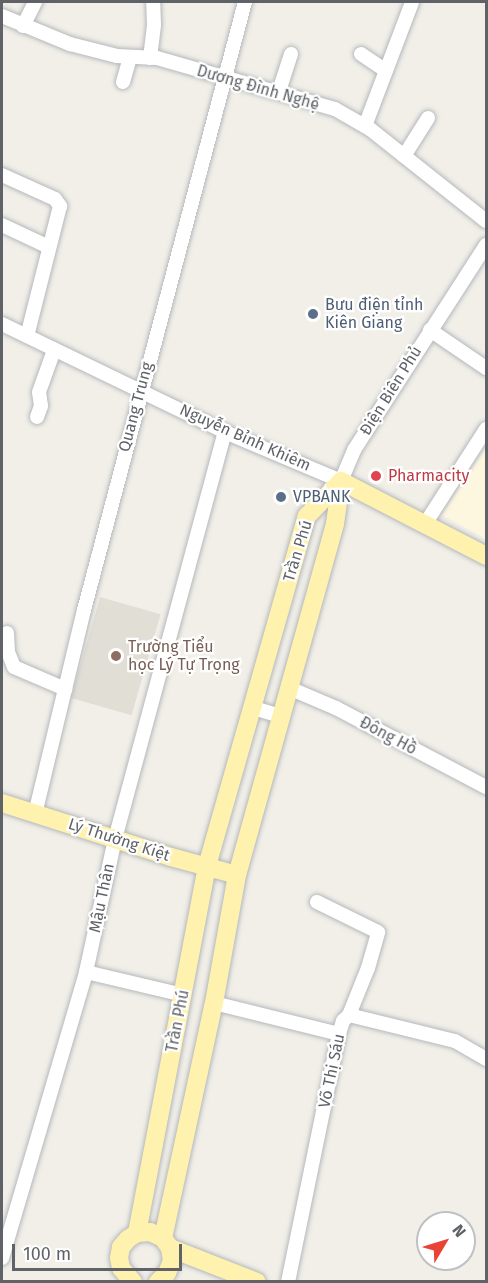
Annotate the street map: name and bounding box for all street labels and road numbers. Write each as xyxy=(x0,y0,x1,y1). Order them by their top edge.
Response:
street label: Dương Đình Nghệ xyxy=(195,61,321,115)
street label: Điện Biên Phủ xyxy=(356,343,426,439)
street label: Quang Trung xyxy=(115,360,157,454)
street label: Nguyễn Bỉnh Khiêm xyxy=(176,400,314,476)
street label: Trần Phú xyxy=(280,518,316,584)
street label: Đông Hồ xyxy=(356,713,420,759)
street label: Lý Thường Kiệt xyxy=(66,815,172,865)
street label: Mậu Thân xyxy=(85,862,119,934)
street label: Trần Phú xyxy=(163,988,193,1054)
street label: Võ Thị Sáu xyxy=(315,1032,349,1110)

